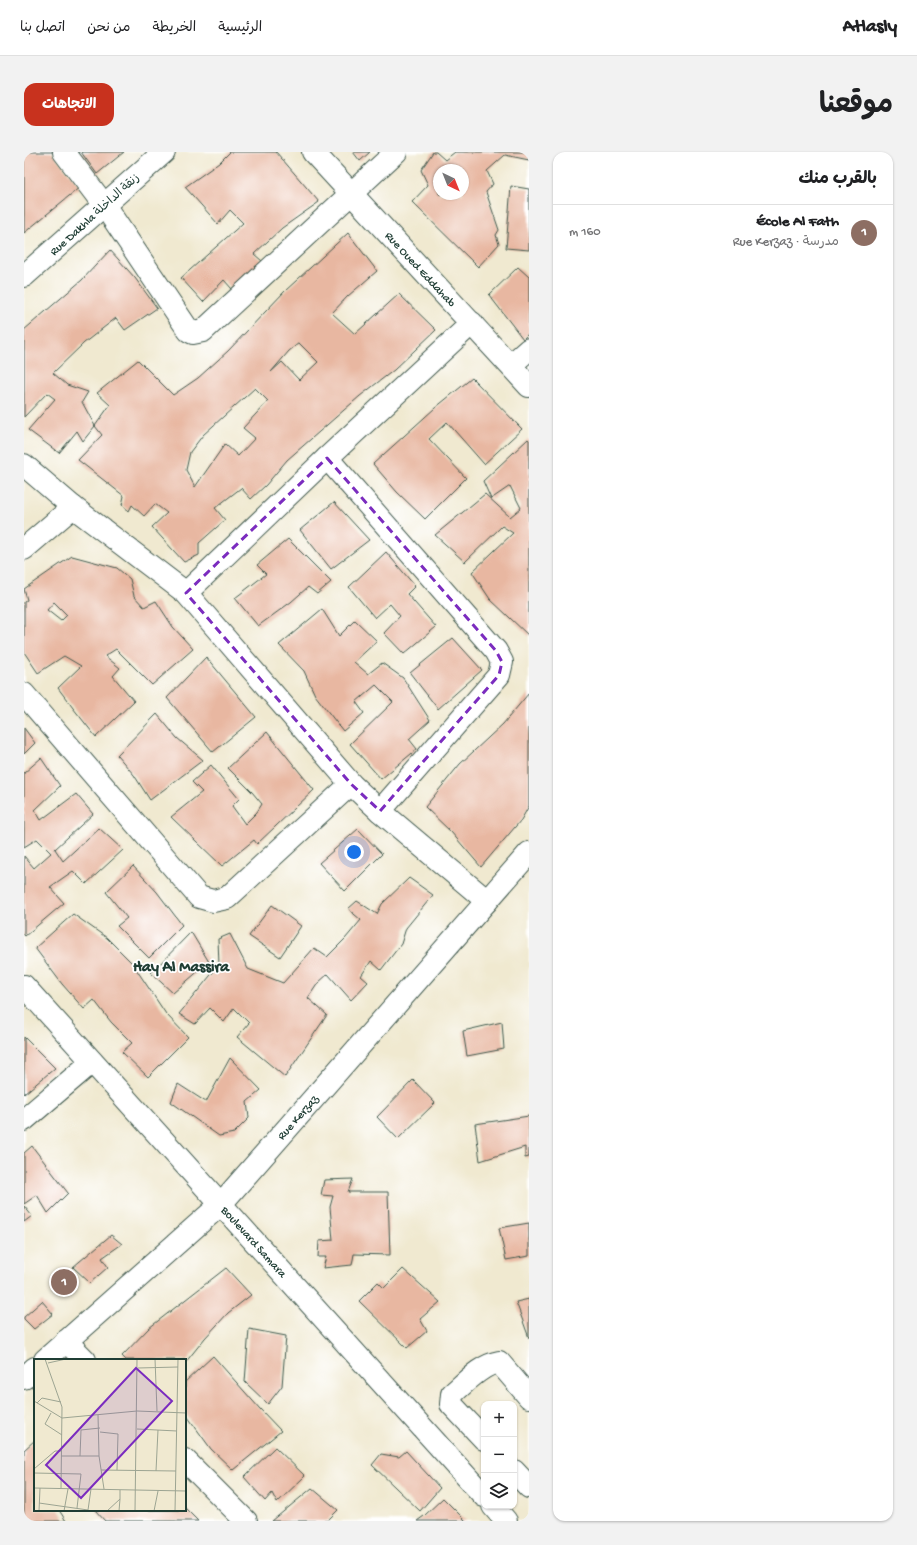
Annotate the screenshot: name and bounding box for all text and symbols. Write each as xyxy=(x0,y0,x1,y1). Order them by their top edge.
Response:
text: Atlasly xyxy=(843,16,897,39)
text: اتصل بنا xyxy=(20,20,65,37)
text: من نحن xyxy=(87,20,131,37)
text: الخريطة xyxy=(153,20,196,37)
text: الرئيسية xyxy=(218,20,262,37)
button: الاتجاهات xyxy=(24,83,114,126)
text: موقعنا xyxy=(819,90,893,123)
north arrow xyxy=(433,164,469,200)
text: بالقرب منك xyxy=(798,170,877,190)
street label: Rue Dakhla زنقة الداخلة xyxy=(47,171,143,259)
text: École Al Fath xyxy=(756,213,839,231)
text: 160 m xyxy=(569,225,601,240)
text: 1 xyxy=(861,225,867,240)
street label: Rue Oued Eddahab xyxy=(381,230,458,311)
text: مدرسة · Rue Kerzaz xyxy=(733,235,839,250)
your location xyxy=(344,842,364,862)
district label: Hay Al Massira xyxy=(133,959,230,978)
street label: Rue Kerzaz xyxy=(275,1092,323,1144)
street label: Boulevard Samara xyxy=(216,1203,289,1282)
pin: 1 xyxy=(51,1267,77,1297)
inset map xyxy=(34,1359,186,1511)
map controls xyxy=(481,1401,517,1509)
button: + xyxy=(481,1401,517,1437)
button: − xyxy=(481,1437,517,1473)
button: layers xyxy=(481,1473,517,1509)

